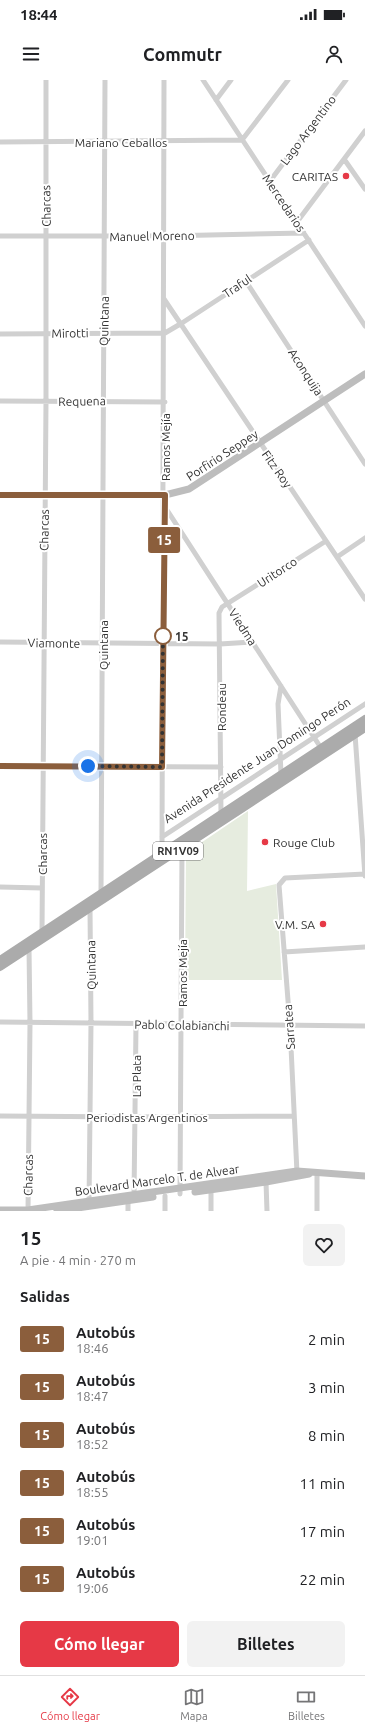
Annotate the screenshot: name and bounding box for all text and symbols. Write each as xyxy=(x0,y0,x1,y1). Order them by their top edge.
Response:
text: 18:44 xyxy=(20,6,58,23)
icon: menu xyxy=(20,43,42,65)
icon: person xyxy=(323,43,345,65)
text: Commutr xyxy=(143,44,222,64)
street label: Lago Argentino xyxy=(278,93,338,167)
street label: Mariano Ceballos xyxy=(75,136,167,149)
place label: CARITAS xyxy=(292,170,338,183)
marker: CARITAS xyxy=(341,171,351,181)
street label: Mercedarios xyxy=(260,172,308,234)
street label: Charcas xyxy=(39,185,53,227)
street label: Manuel Moreno xyxy=(109,229,195,243)
street label: Traful xyxy=(220,272,254,300)
street label: Quintana xyxy=(97,296,111,346)
street label: Mirotti xyxy=(51,326,89,340)
street label: Aconquija xyxy=(286,346,326,398)
street label: Requena xyxy=(58,394,106,408)
street label: Ramos Mejía xyxy=(159,413,172,481)
street label: Porfirio Seppey xyxy=(184,427,260,483)
street label: Fitz Roy xyxy=(260,448,295,490)
street label: Charcas xyxy=(37,509,51,551)
line badge: 15 xyxy=(146,527,182,553)
text: 15 xyxy=(156,532,172,548)
street label: Uritorco xyxy=(255,554,299,590)
street label: Viedma xyxy=(226,606,260,648)
street label: Quintana xyxy=(97,620,110,670)
marker: 15 xyxy=(154,627,172,645)
place label: 15 xyxy=(175,630,189,643)
street label: Viamonte xyxy=(28,636,80,650)
street label: Rondeau xyxy=(215,683,228,731)
street label: Avenida Presidente Juan Domingo Perón xyxy=(161,695,353,825)
your location xyxy=(78,756,98,776)
street label: Charcas xyxy=(36,833,49,875)
place label: Rouge Club xyxy=(273,836,335,849)
marker: Rouge Club xyxy=(260,837,270,847)
road number: RN1V09 xyxy=(153,842,203,860)
place label: V.M. SA xyxy=(275,918,315,931)
marker: V.M. SA xyxy=(318,919,328,929)
street label: Ramos Mejía xyxy=(176,939,189,1007)
street label: Quintana xyxy=(84,940,98,990)
street label: Sarratea xyxy=(281,1004,297,1050)
street label: Pablo Colabianchi xyxy=(134,1018,230,1032)
street label: La Plata xyxy=(130,1055,143,1097)
street label: Periodistas Argentinos xyxy=(86,1111,208,1124)
street label: Charcas xyxy=(21,1154,35,1196)
street label: Boulevard Marcelo T. de Alvear xyxy=(74,1162,240,1198)
button: heart xyxy=(303,1224,345,1266)
text: 15 xyxy=(20,1227,41,1249)
text: A pie · 4 min · 270 m xyxy=(20,1253,136,1267)
text: Salidas xyxy=(20,1288,70,1305)
text: Autobús xyxy=(76,1324,135,1341)
text: 15 xyxy=(34,1331,50,1347)
text: 2 min xyxy=(308,1331,345,1348)
text: 18:46 xyxy=(76,1341,109,1355)
text: Autobús xyxy=(76,1372,135,1389)
text: 15 xyxy=(34,1379,50,1395)
text: 3 min xyxy=(308,1379,345,1396)
text: 18:47 xyxy=(76,1389,109,1403)
text: Autobús xyxy=(76,1420,135,1437)
text: 15 xyxy=(34,1427,50,1443)
text: 8 min xyxy=(308,1427,345,1444)
text: 18:52 xyxy=(76,1437,109,1451)
text: Autobús xyxy=(76,1468,135,1485)
text: 15 xyxy=(34,1475,50,1491)
text: 11 min xyxy=(299,1475,345,1492)
text: 18:55 xyxy=(76,1485,109,1499)
text: Autobús xyxy=(76,1516,135,1533)
text: 15 xyxy=(34,1523,50,1539)
text: 17 min xyxy=(299,1523,345,1540)
text: 19:01 xyxy=(76,1533,109,1547)
text: Autobús xyxy=(76,1564,135,1581)
text: 15 xyxy=(34,1571,50,1587)
text: 22 min xyxy=(299,1571,345,1588)
text: 19:06 xyxy=(76,1581,109,1595)
button: Cómo llegar xyxy=(20,1621,179,1667)
button: Billetes xyxy=(187,1621,345,1667)
tab: Cómo llegar xyxy=(40,1686,100,1722)
tab: Mapa xyxy=(180,1686,208,1722)
tab: Billetes xyxy=(288,1686,325,1722)

